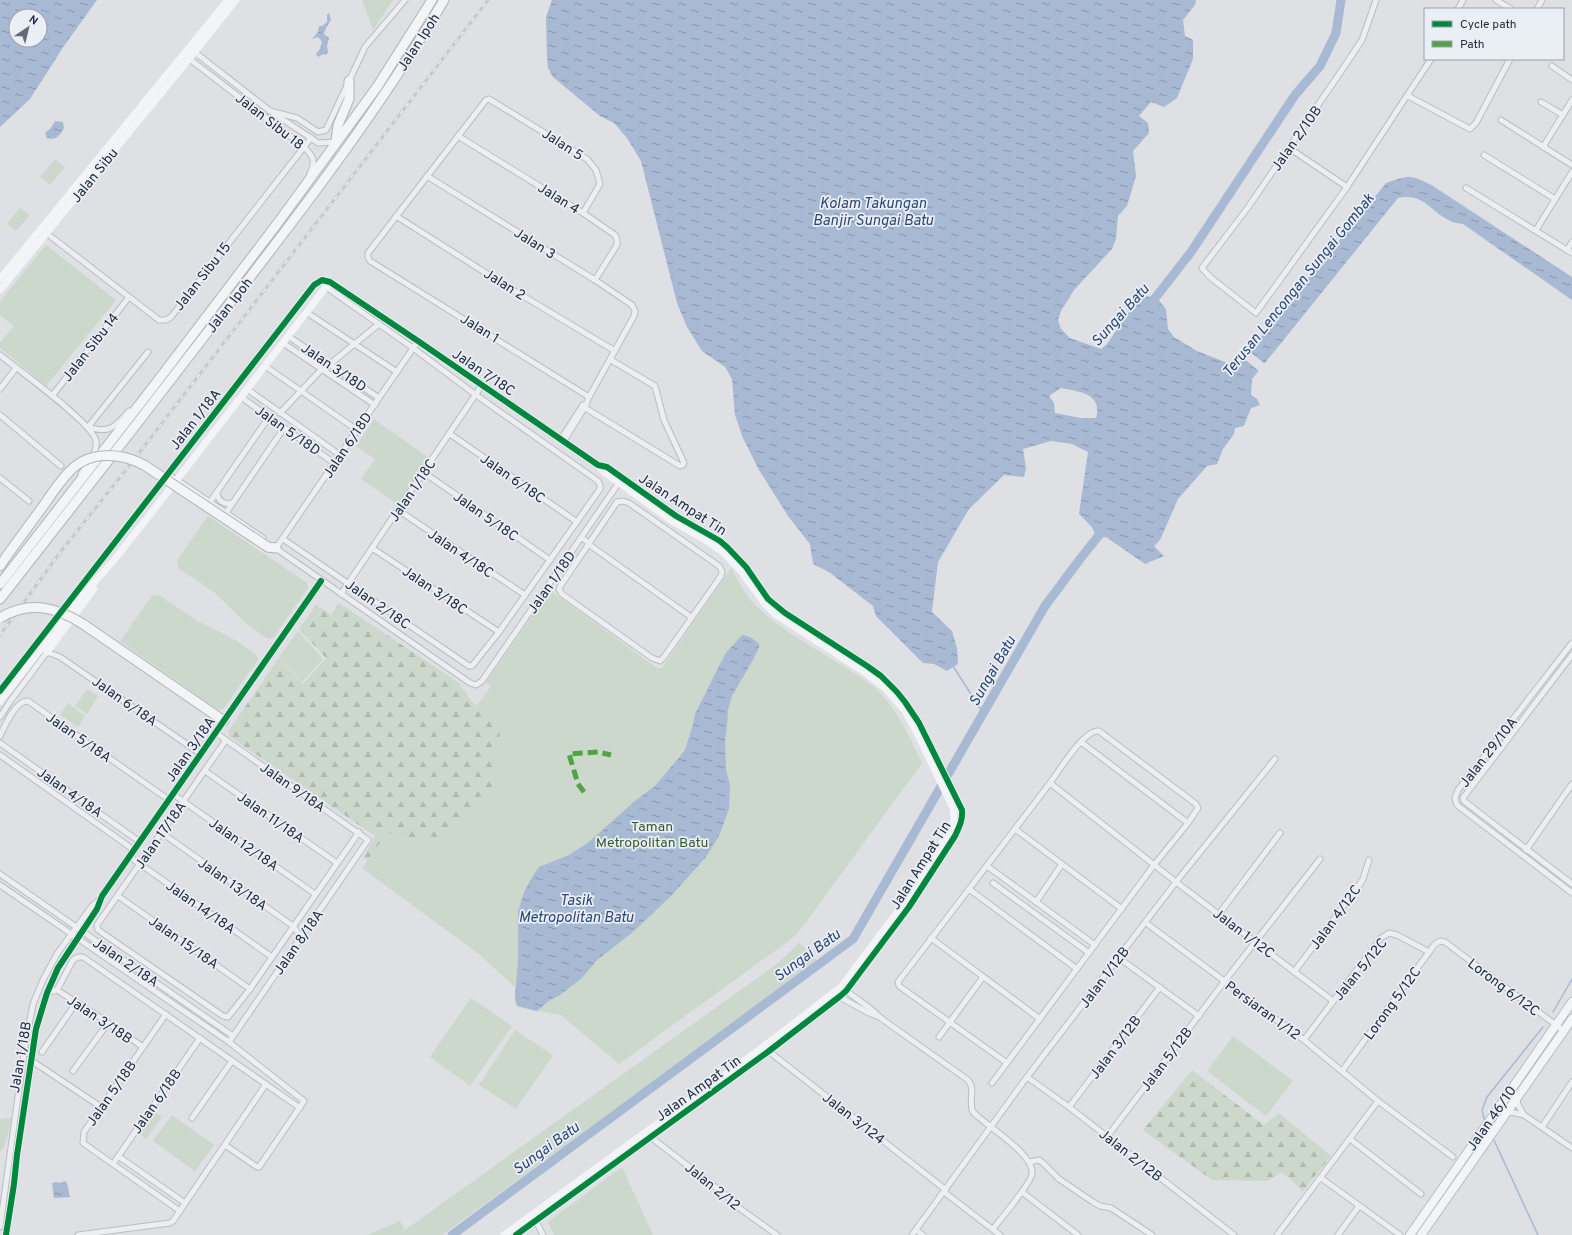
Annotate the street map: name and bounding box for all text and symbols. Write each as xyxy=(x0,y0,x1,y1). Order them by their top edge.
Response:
north arrow xyxy=(8,8,48,48)
legend xyxy=(1424,8,1564,60)
street label: Jalan Ipoh xyxy=(394,11,444,75)
text: N xyxy=(26,13,40,29)
text: Cycle path xyxy=(1460,17,1517,33)
text: Path xyxy=(1460,37,1485,53)
street label: Jalan Sibu 18 xyxy=(231,90,307,154)
street label: Jalan 2/10B xyxy=(1268,103,1326,175)
street label: Jalan 5 xyxy=(538,126,586,165)
street label: Jalan Sibu xyxy=(68,145,122,207)
street label: Jalan 4 xyxy=(534,180,582,219)
water label: Terusan Lencongan Sungai Gombak xyxy=(1219,190,1380,382)
water label: Kolam Takungan Banjir Sungai Batu xyxy=(813,195,934,231)
street label: Jalan 3 xyxy=(510,225,558,264)
street label: Jalan Sibu 15 xyxy=(171,239,235,315)
street label: Jalan 2 xyxy=(480,266,528,305)
street label: Jalan Ipoh xyxy=(203,275,257,337)
water label: Sungai Batu xyxy=(1088,280,1155,351)
street label: Jalan Sibu 14 xyxy=(59,310,123,385)
street label: Jalan 1 xyxy=(457,311,502,348)
street label: Jalan 3/18D xyxy=(297,340,369,396)
street label: Jalan 7/18C xyxy=(448,346,518,400)
street label: Jalan 1/18A xyxy=(167,386,225,454)
street label: Jalan 5/18D xyxy=(251,402,323,460)
street label: Jalan 6/18D xyxy=(320,410,377,482)
street label: Jalan 6/18C xyxy=(476,451,548,508)
street label: Jalan 1/18C xyxy=(386,456,440,526)
street label: Jalan Ampat Tin xyxy=(635,471,729,540)
street label: Jalan 5/18C xyxy=(449,489,521,546)
street label: Jalan 4/18C xyxy=(424,526,496,582)
street label: Jalan 1/18D xyxy=(524,548,580,618)
street label: Jalan 3/18C xyxy=(398,563,470,619)
street label: Jalan 2/18C xyxy=(341,577,413,634)
water label: Sungai Batu xyxy=(966,633,1021,710)
street label: Jalan 6/18A xyxy=(88,674,160,731)
street label: Jalan 5/18A xyxy=(42,709,114,767)
street label: Jalan 3/18A xyxy=(163,714,220,786)
street label: Jalan 29/10A xyxy=(1456,714,1522,791)
street label: Jalan 9/18A xyxy=(256,760,328,817)
street label: Jalan 4/18A xyxy=(33,764,105,822)
street label: Jalan 11/18A xyxy=(233,789,307,848)
street label: Jalan 17/18A xyxy=(132,799,191,873)
street label: Jalan 12/18A xyxy=(205,815,281,875)
street label: Jalan Ampat Tin xyxy=(887,818,955,913)
park label: Taman Metropolitan Batu xyxy=(596,819,708,852)
street label: Jalan 13/18A xyxy=(194,855,270,915)
street label: Jalan 14/18A xyxy=(162,878,238,938)
street label: Jalan 4/12C xyxy=(1307,882,1365,954)
water label: Tasik Metropolitan Batu xyxy=(518,892,634,928)
street label: Jalan 1/12C xyxy=(1209,906,1277,963)
street label: Jalan 8/18A xyxy=(271,907,328,979)
street label: Jalan 15/18A xyxy=(145,913,221,974)
water label: Sungai Batu xyxy=(771,925,846,987)
street label: Jalan 2/18A xyxy=(89,935,161,992)
street label: Jalan 5/12C xyxy=(1331,935,1392,1005)
street label: Jalan 1/12B xyxy=(1077,944,1134,1012)
street label: Lorong 6/12C xyxy=(1464,956,1542,1021)
street label: Lorong 5/12C xyxy=(1361,964,1425,1044)
street label: Persiaran 1/12 xyxy=(1221,978,1303,1044)
street label: Jalan 3/18B xyxy=(63,992,135,1048)
street label: Jalan 3/12B xyxy=(1087,1013,1146,1083)
street label: Jalan 1/18B xyxy=(7,1020,36,1094)
street label: Jalan 5/12B xyxy=(1138,1024,1197,1095)
street label: Jalan Ampat Tin xyxy=(653,1053,745,1126)
street label: Jalan 5/18B xyxy=(84,1058,141,1130)
street label: Jalan 6/18B xyxy=(129,1066,186,1138)
street label: Jalan 46/10 xyxy=(1464,1083,1521,1155)
street label: Jalan 3/124 xyxy=(818,1090,888,1149)
water label: Sungai Batu xyxy=(510,1118,585,1180)
street label: Jalan 2/12B xyxy=(1095,1126,1165,1186)
street label: Jalan 2/12 xyxy=(681,1160,743,1215)

